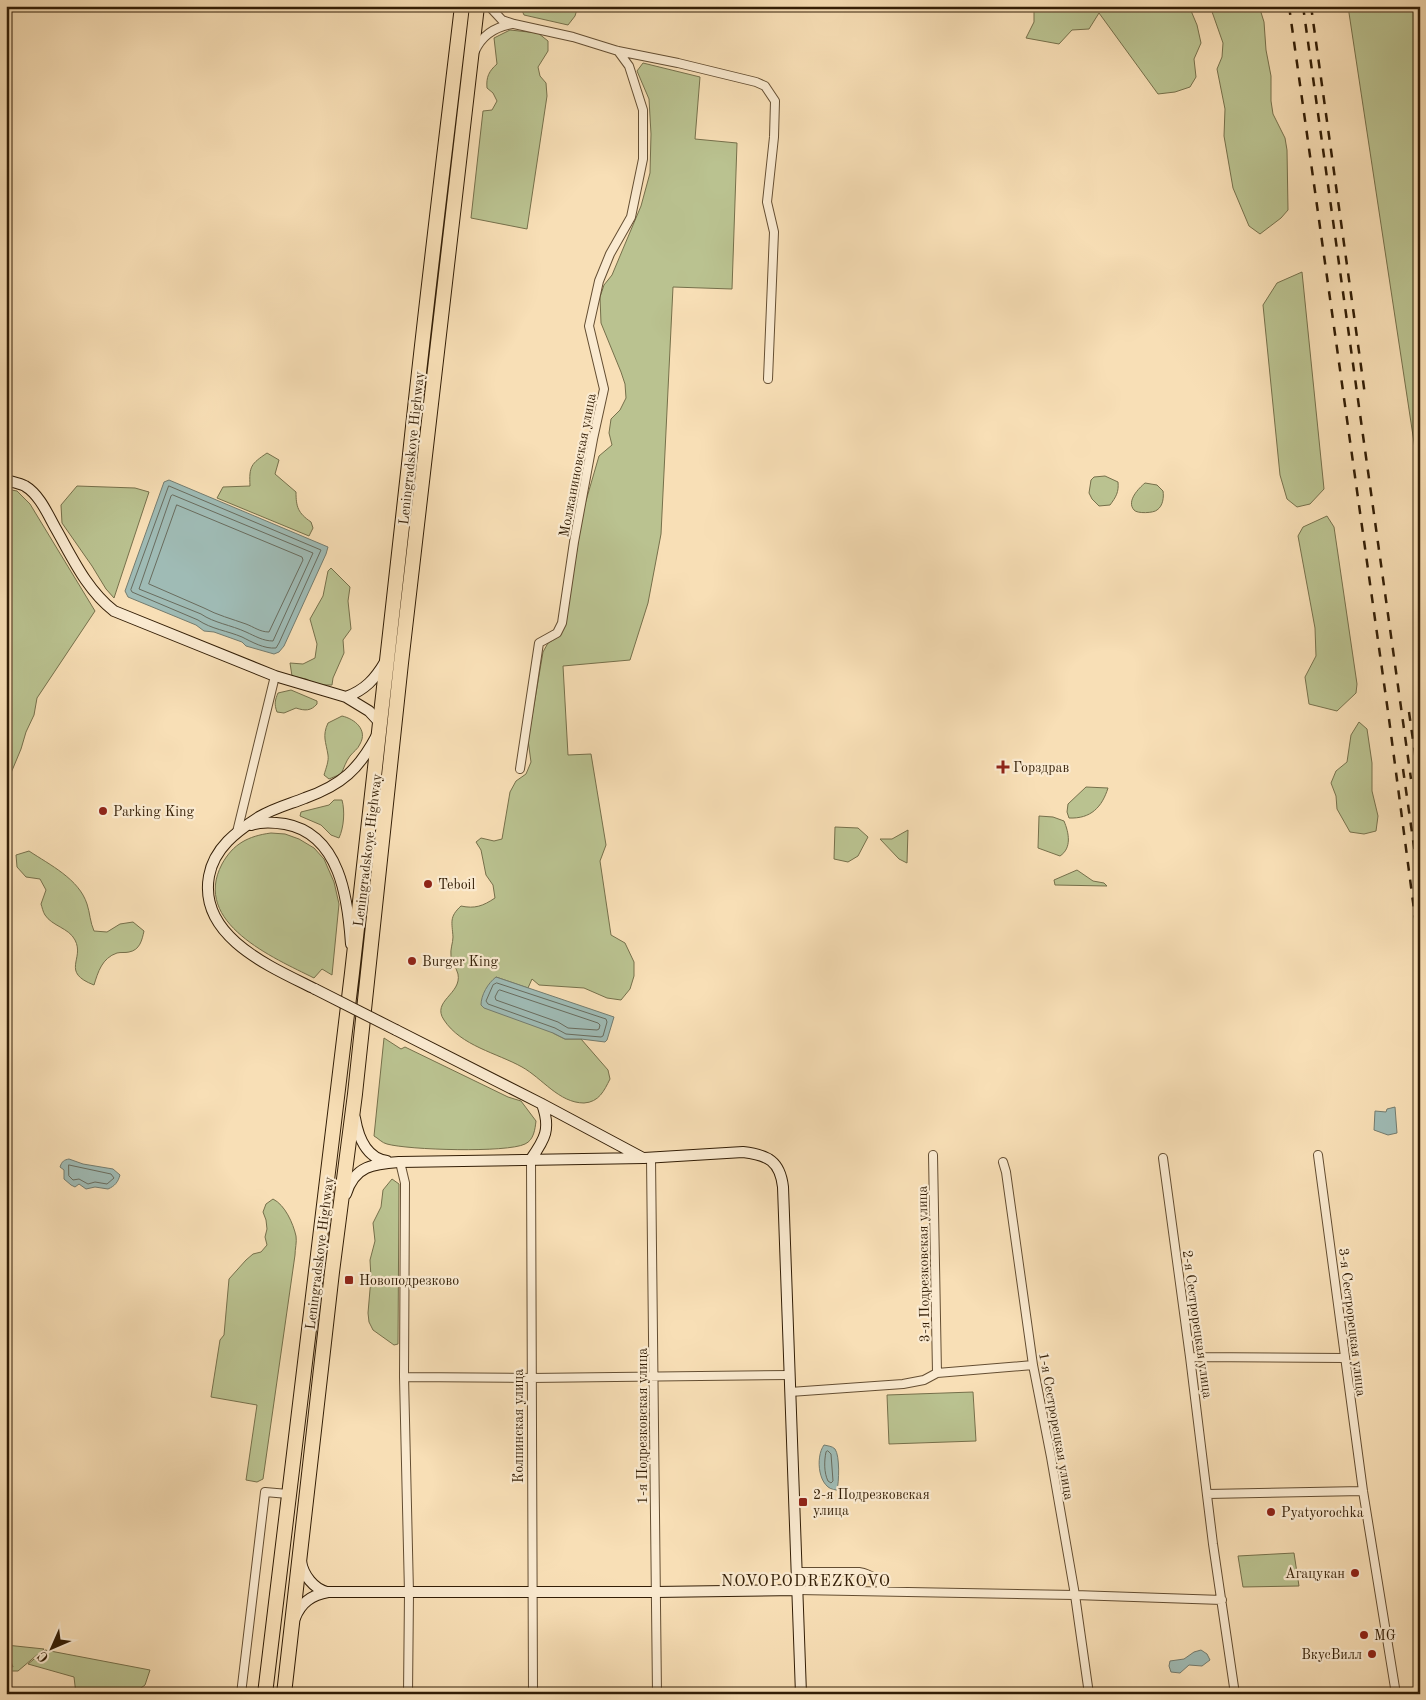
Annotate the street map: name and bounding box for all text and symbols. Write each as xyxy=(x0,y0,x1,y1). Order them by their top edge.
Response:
street label: Leningradskoye Highway xyxy=(397,370,427,525)
street label: Молжаниновская улица xyxy=(557,392,599,538)
marker: Горздрав xyxy=(997,761,1009,773)
place label: Горздрав xyxy=(1013,761,1069,775)
street label: Leningradskoye Highway xyxy=(352,772,384,927)
marker: Parking King xyxy=(97,805,109,817)
place label: Parking King xyxy=(113,805,195,819)
marker: Teboil xyxy=(422,878,434,890)
place label: Teboil xyxy=(438,878,475,892)
marker: Burger King xyxy=(406,955,418,967)
place label: Burger King xyxy=(422,955,498,969)
street label: Leningradskoye Highway xyxy=(304,1175,336,1330)
street label: 3-я Подрезковская улица xyxy=(916,1186,932,1342)
street label: 3-я Сестрорецкая улица xyxy=(1336,1247,1368,1397)
street label: 2-я Сестрорецкая улица xyxy=(1180,1249,1214,1399)
marker: Новоподрезково xyxy=(343,1274,355,1286)
place label: Новоподрезково xyxy=(359,1274,459,1288)
street label: 1-я Подрезковская улица xyxy=(636,1348,650,1504)
street label: 1-я Сестрорецкая улица xyxy=(1036,1351,1076,1501)
street label: Колпинская улица xyxy=(512,1369,526,1483)
place label: 2-я Подрезковская улица xyxy=(813,1488,930,1518)
marker: 2-я Подрезковская улица xyxy=(797,1496,809,1508)
marker: Pyatyorochka xyxy=(1265,1506,1277,1518)
place label: Pyatyorochka xyxy=(1281,1506,1364,1520)
place label: Агацукан xyxy=(1285,1567,1345,1581)
marker: Агацукан xyxy=(1349,1567,1361,1579)
district label: NOVOPODREZKOVO xyxy=(721,1574,891,1590)
north arrow xyxy=(28,1622,78,1672)
marker: MG xyxy=(1358,1629,1370,1641)
place label: MG xyxy=(1374,1629,1396,1643)
text: С xyxy=(35,1648,52,1665)
place label: ВкусВилл xyxy=(1301,1648,1362,1662)
marker: ВкусВилл xyxy=(1366,1648,1378,1660)

